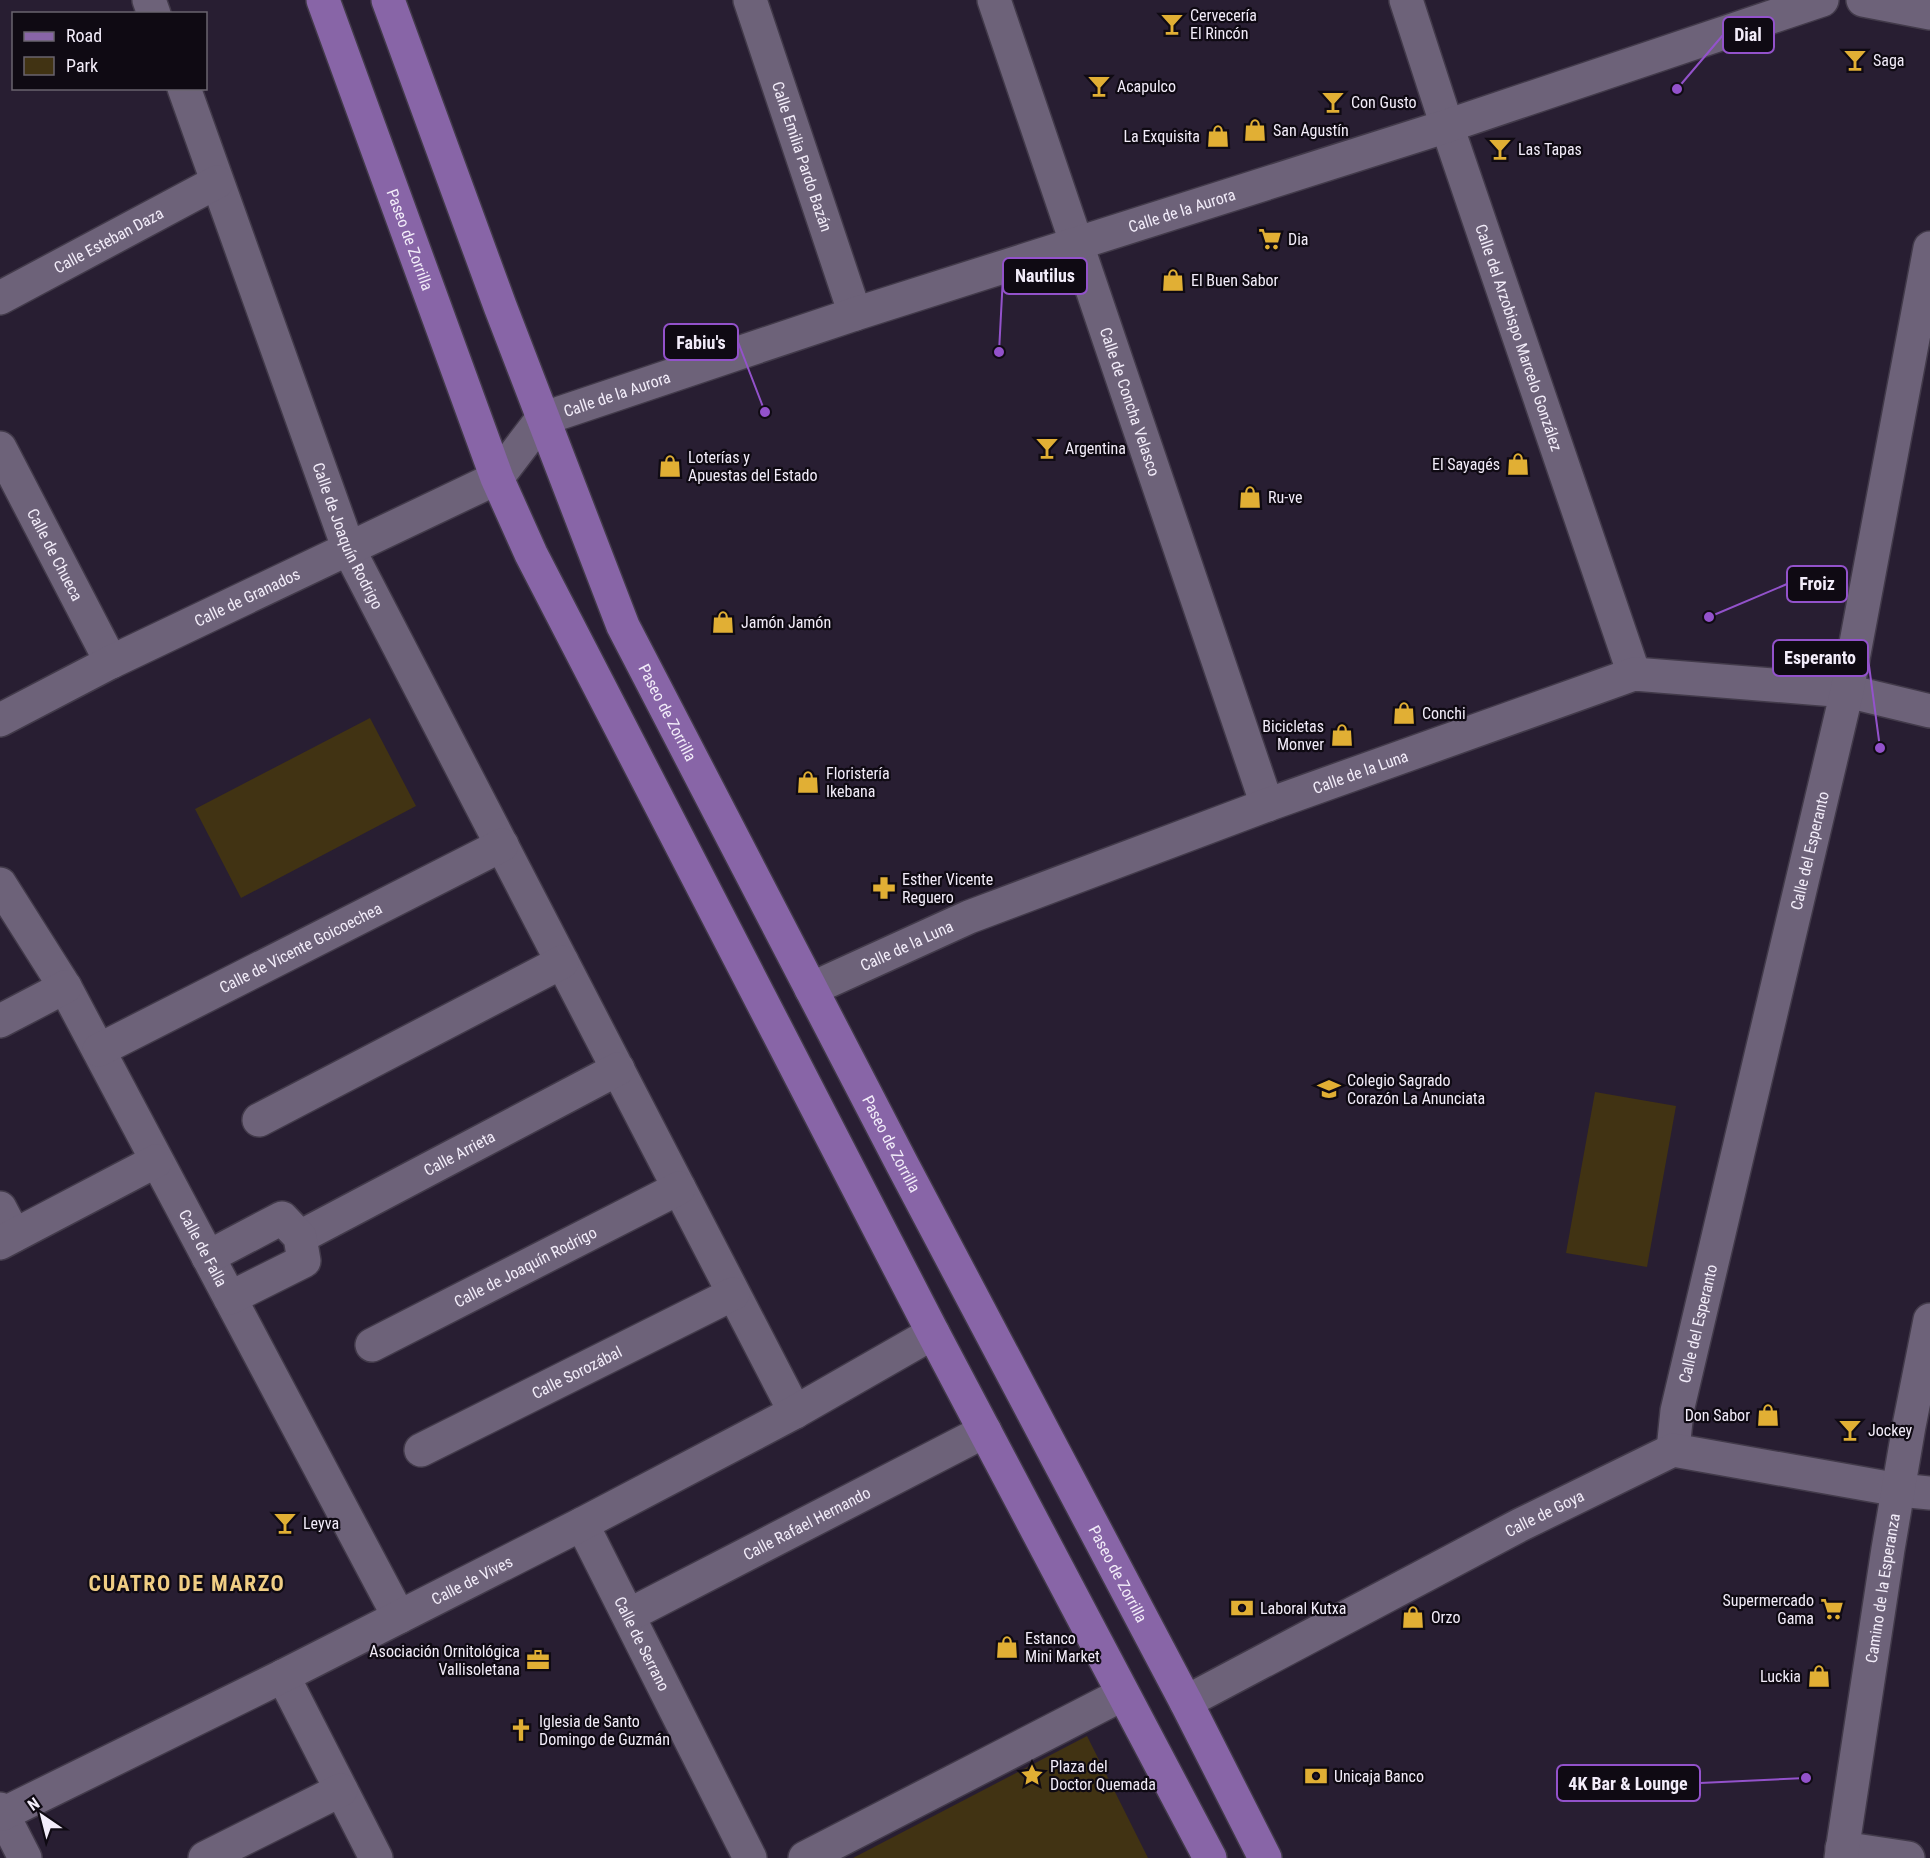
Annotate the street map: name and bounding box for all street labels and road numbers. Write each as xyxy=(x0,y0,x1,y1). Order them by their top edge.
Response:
street label: Calle Emilia Pardo Bazán xyxy=(768,79,836,234)
street label: Calle de la Aurora xyxy=(1126,185,1238,237)
street label: Paseo de Zorrilla xyxy=(383,186,437,293)
street label: Calle Esteban Daza xyxy=(51,203,167,277)
street label: Calle del Arzobispo Marcelo González xyxy=(1471,222,1566,454)
street label: Calle de Concha Velasco xyxy=(1096,325,1164,479)
street label: Calle de la Aurora xyxy=(561,368,673,421)
street label: Calle de Joaquín Rodrigo xyxy=(308,460,387,613)
street label: Calle de Chueca xyxy=(23,505,87,604)
street label: Calle de Granados xyxy=(191,564,303,631)
street label: Paseo de Zorrilla xyxy=(634,661,700,764)
street label: Calle de la Luna xyxy=(1310,746,1411,798)
street label: Calle del Esperanto xyxy=(1787,790,1833,912)
street label: Calle de Vicente Goicoechea xyxy=(216,899,385,997)
street label: Calle de la Luna xyxy=(857,917,956,975)
street label: Paseo de Zorrilla xyxy=(858,1092,924,1196)
street label: Calle Arrieta xyxy=(421,1127,498,1180)
street label: Calle de Falla xyxy=(175,1206,231,1290)
street label: Calle de Joaquín Rodrigo xyxy=(451,1223,600,1311)
street label: Calle del Esperanto xyxy=(1675,1263,1721,1385)
street label: Calle Sorozábal xyxy=(529,1342,625,1403)
street label: Calle Rafael Hernando xyxy=(740,1483,874,1564)
street label: Calle de Goya xyxy=(1502,1486,1587,1541)
street label: Camino de la Esperanza xyxy=(1862,1512,1904,1664)
street label: Paseo de Zorrilla xyxy=(1085,1522,1151,1626)
street label: Calle de Vives xyxy=(428,1552,516,1609)
street label: Calle de Serrano xyxy=(610,1594,673,1694)

